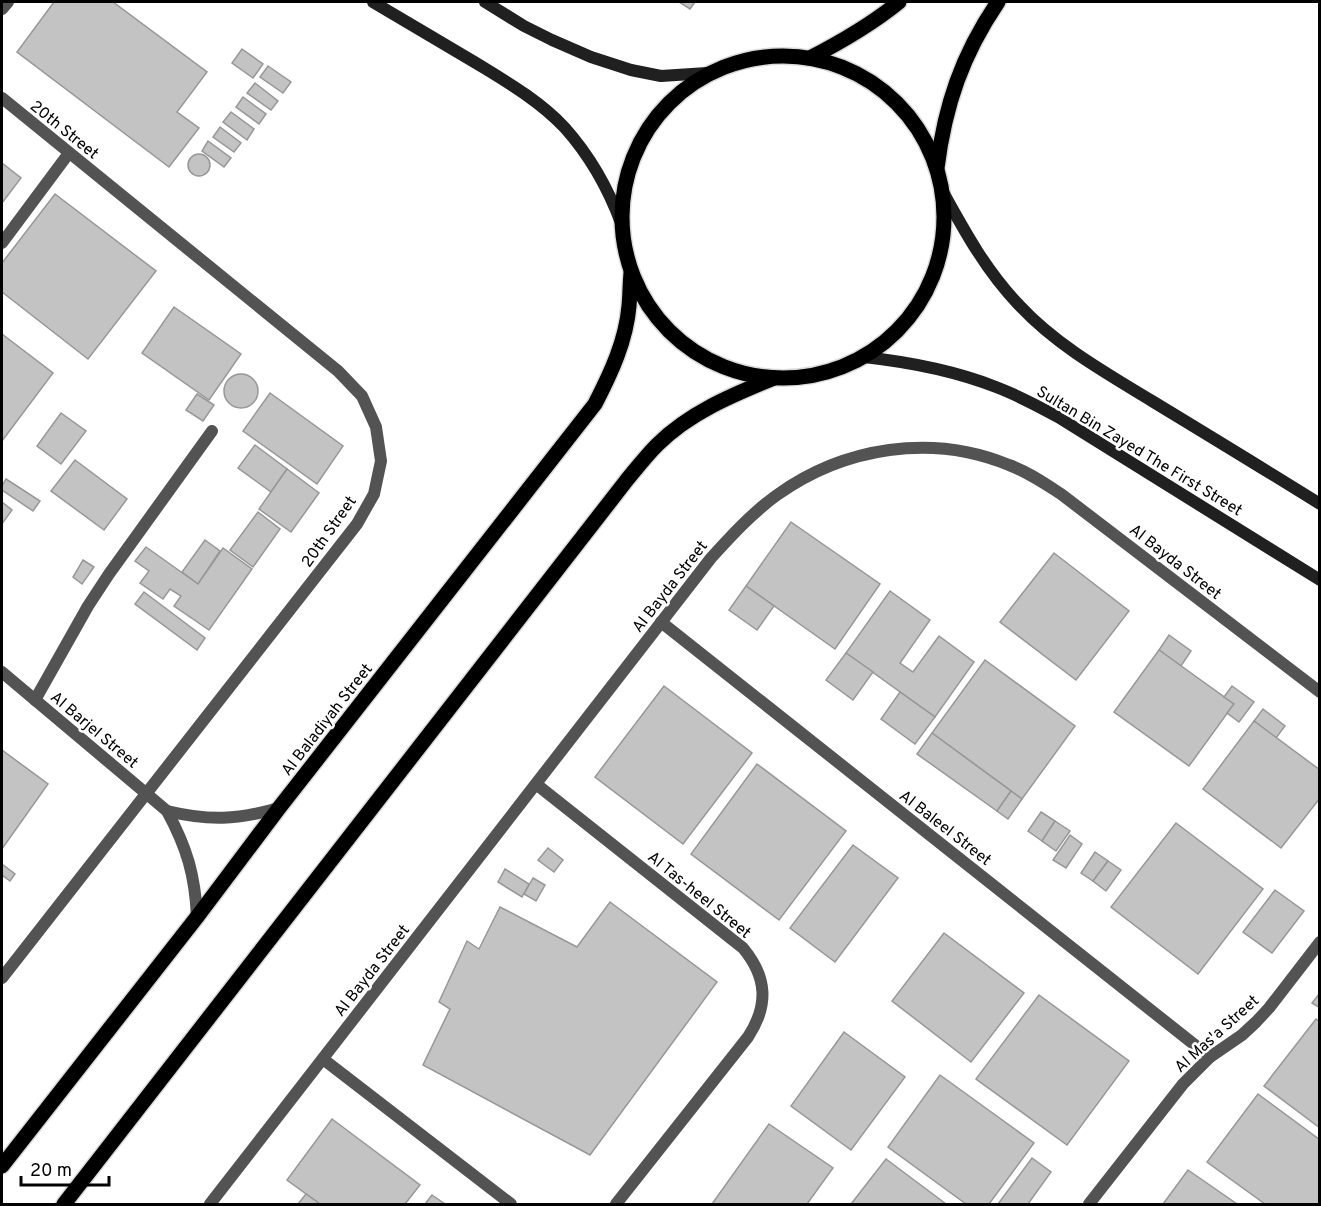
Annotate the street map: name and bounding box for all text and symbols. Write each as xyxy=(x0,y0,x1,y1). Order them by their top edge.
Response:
street label: 20th Street xyxy=(25,97,102,164)
street label: Sultan Bin Zayed The First Street xyxy=(1032,382,1246,521)
street label: 20th Street xyxy=(298,493,362,572)
street label: Al Bayda Street xyxy=(1125,520,1225,605)
street label: Al Bayda Street xyxy=(628,537,713,637)
street label: Al Baladiyah Street xyxy=(277,660,378,780)
street label: Al Barjel Street xyxy=(46,688,142,773)
street label: Al Baleel Street xyxy=(895,786,995,871)
street label: Al Tas-heel Street xyxy=(643,848,755,943)
street label: Al Bayda Street xyxy=(330,921,415,1021)
street label: Al Mas'a Street xyxy=(1171,991,1264,1078)
scale bar xyxy=(21,1149,110,1187)
text: 20 m xyxy=(30,1160,72,1183)

